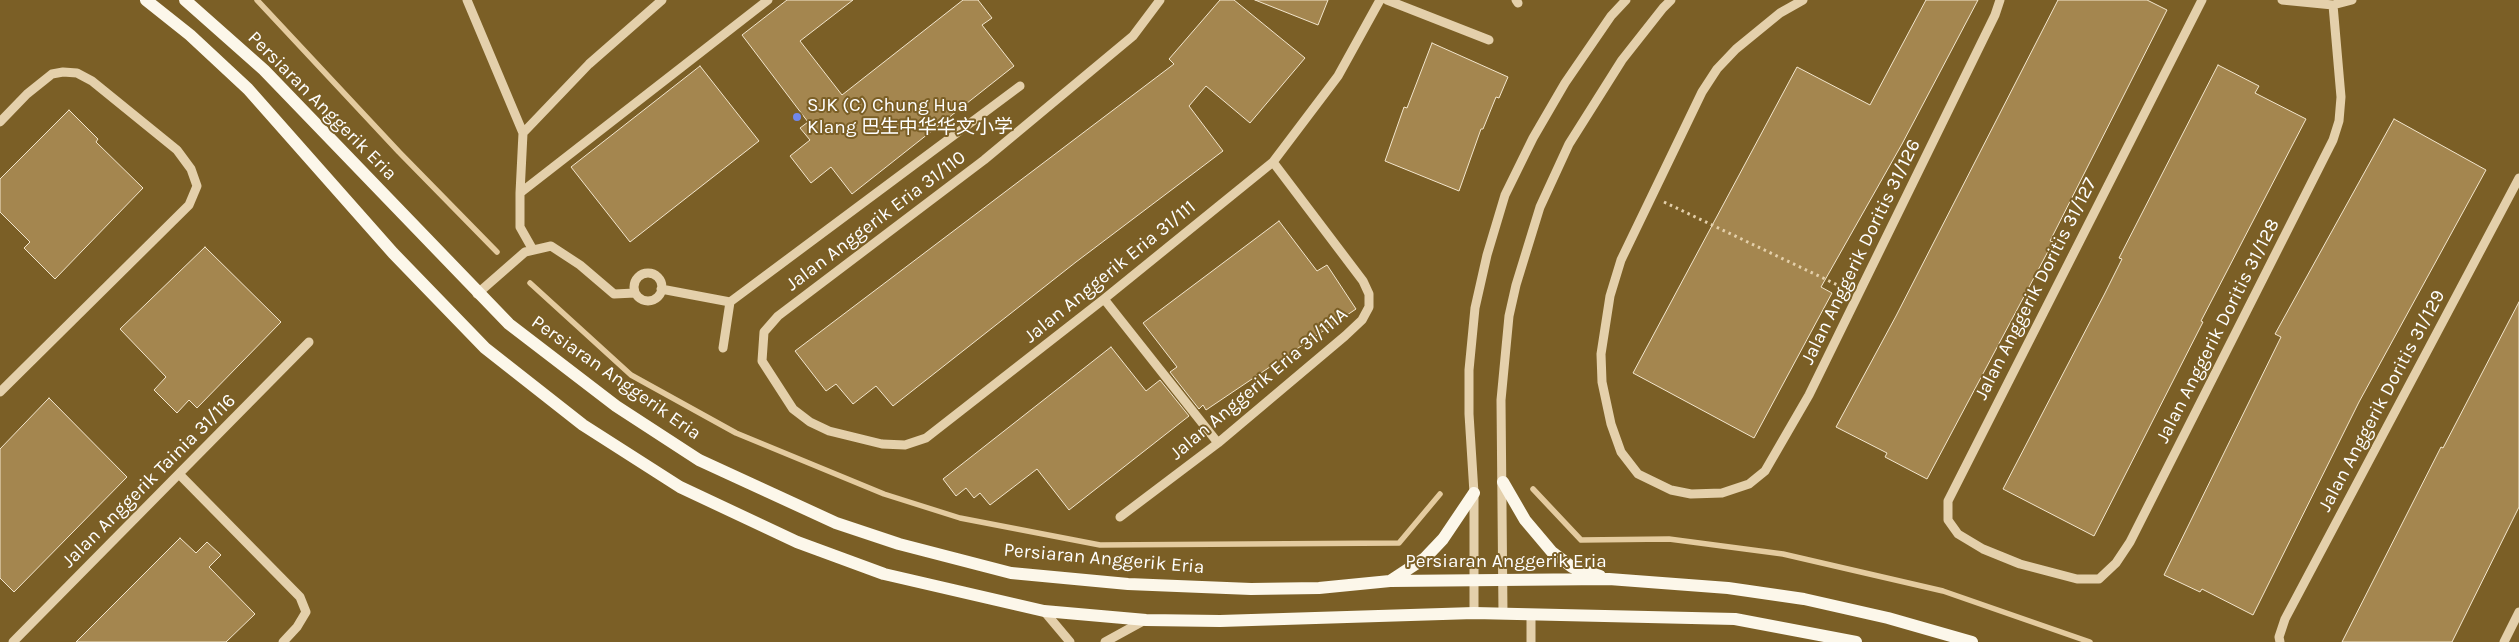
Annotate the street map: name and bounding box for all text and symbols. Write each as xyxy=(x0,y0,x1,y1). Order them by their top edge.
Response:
street label: Persiaran Anggerik Eria xyxy=(243,27,401,185)
place label: SJK (C) Chung Hua Klang 巴生中华华文小学 xyxy=(807,95,1013,139)
marker: SJK (C) Chung Hua Klang 巴生中华华文小学 xyxy=(791,111,803,123)
street label: Jalan Anggerik Doritis 31/126 xyxy=(1796,136,1926,368)
street label: Jalan Anggerik Eria 31/110 xyxy=(782,146,970,296)
street label: Jalan Anggerik Doritis 31/127 xyxy=(1970,174,2102,404)
street label: Jalan Anggerik Eria 31/111 xyxy=(1020,196,1200,348)
street label: Jalan Anggerik Doritis 31/128 xyxy=(2151,215,2285,447)
street label: Jalan Anggerik Doritis 31/129 xyxy=(2314,286,2450,516)
street label: Jalan Anggerik Eria 31/111A xyxy=(1166,303,1352,465)
street label: Persiaran Anggerik Eria xyxy=(527,311,705,445)
street label: Jalan Anggerik Tainia 31/116 xyxy=(57,389,241,573)
street label: Persiaran Anggerik Eria xyxy=(1003,539,1205,579)
street label: Persiaran Anggerik Eria xyxy=(1405,551,1607,573)

